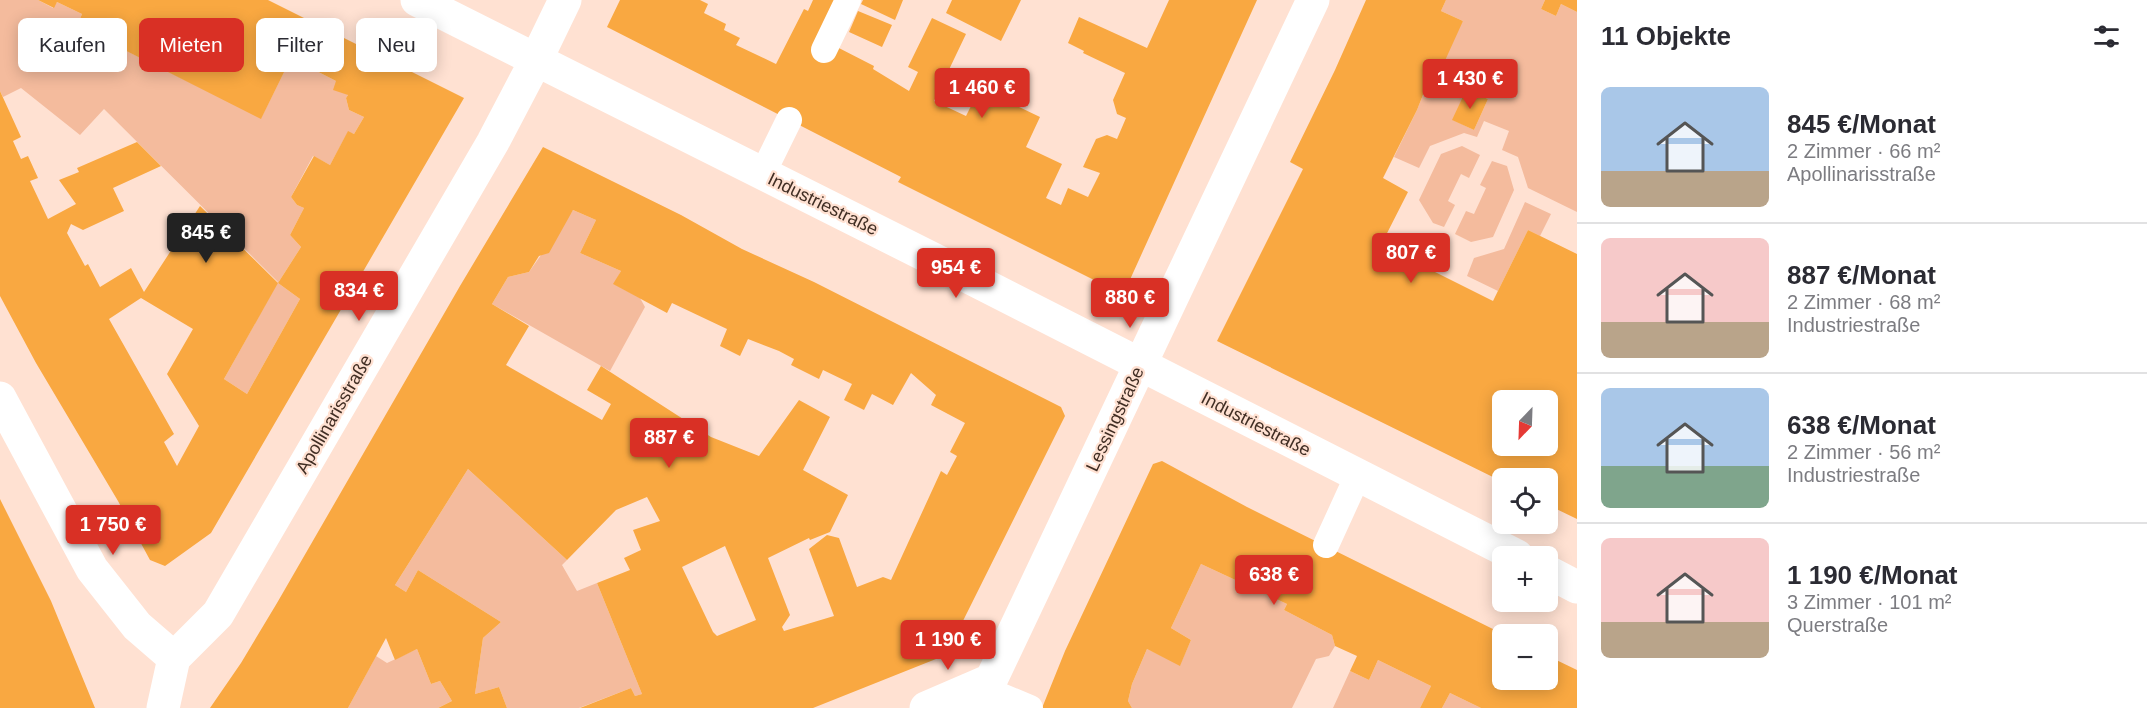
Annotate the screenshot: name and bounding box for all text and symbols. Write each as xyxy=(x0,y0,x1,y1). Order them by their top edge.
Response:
chip: Kaufen xyxy=(18,18,127,72)
chip: Mieten xyxy=(139,18,244,72)
chip: Filter xyxy=(256,18,344,72)
chip: Neu xyxy=(356,18,437,72)
icon: filters xyxy=(2090,20,2123,53)
text: 11 Objekte xyxy=(1601,21,1731,51)
pin: 1 430 € xyxy=(1415,59,1525,110)
text: 1 430 € xyxy=(1437,67,1503,89)
pin: 1 460 € xyxy=(927,68,1037,119)
text: 1 460 € xyxy=(949,76,1015,98)
text: 845 €/Monat xyxy=(1787,109,1936,139)
icon: home xyxy=(1649,111,1721,183)
text: 2 Zimmer · 66 m² xyxy=(1787,140,1940,162)
text: Apollinarisstraße xyxy=(1787,163,1936,185)
street label: Industriestraße xyxy=(765,169,881,239)
pin: 845 € xyxy=(164,213,248,264)
text: 845 € xyxy=(181,221,231,243)
pin: 807 € xyxy=(1369,233,1453,284)
text: 807 € xyxy=(1386,241,1436,263)
pin: 954 € xyxy=(914,248,998,299)
text: 954 € xyxy=(931,256,981,278)
text: 887 €/Monat xyxy=(1787,260,1936,290)
icon: home xyxy=(1649,262,1721,334)
pin: 834 € xyxy=(317,271,401,322)
pin: 880 € xyxy=(1088,278,1172,329)
text: 834 € xyxy=(334,279,384,301)
text: 880 € xyxy=(1105,286,1155,308)
text: 2 Zimmer · 68 m² xyxy=(1787,291,1940,313)
text: Industriestraße xyxy=(1787,314,1920,336)
street label: Apollinarisstraße xyxy=(292,351,376,477)
street label: Lessingstraße xyxy=(1082,364,1148,474)
street label: Industriestraße xyxy=(1198,388,1314,460)
north arrow xyxy=(1492,390,1558,456)
map controls xyxy=(1492,390,1558,690)
text: 638 €/Monat xyxy=(1787,410,1936,440)
icon: home xyxy=(1649,412,1721,484)
pin: 887 € xyxy=(627,418,711,469)
text: 887 € xyxy=(644,426,694,448)
text: 2 Zimmer · 56 m² xyxy=(1787,441,1940,463)
text: Industriestraße xyxy=(1787,464,1920,486)
button: locate xyxy=(1492,468,1558,534)
pin: 1 750 € xyxy=(58,505,168,556)
text: 1 750 € xyxy=(80,513,146,535)
button: + xyxy=(1492,546,1558,612)
pin: 638 € xyxy=(1232,555,1316,606)
text: 1 190 €/Monat xyxy=(1787,560,1958,590)
icon: home xyxy=(1649,562,1721,634)
text: 638 € xyxy=(1249,563,1299,585)
text: 3 Zimmer · 101 m² xyxy=(1787,591,1951,613)
text: Querstraße xyxy=(1787,614,1888,636)
pin: 1 190 € xyxy=(893,620,1003,671)
button: − xyxy=(1492,624,1558,690)
text: 1 190 € xyxy=(915,628,981,650)

